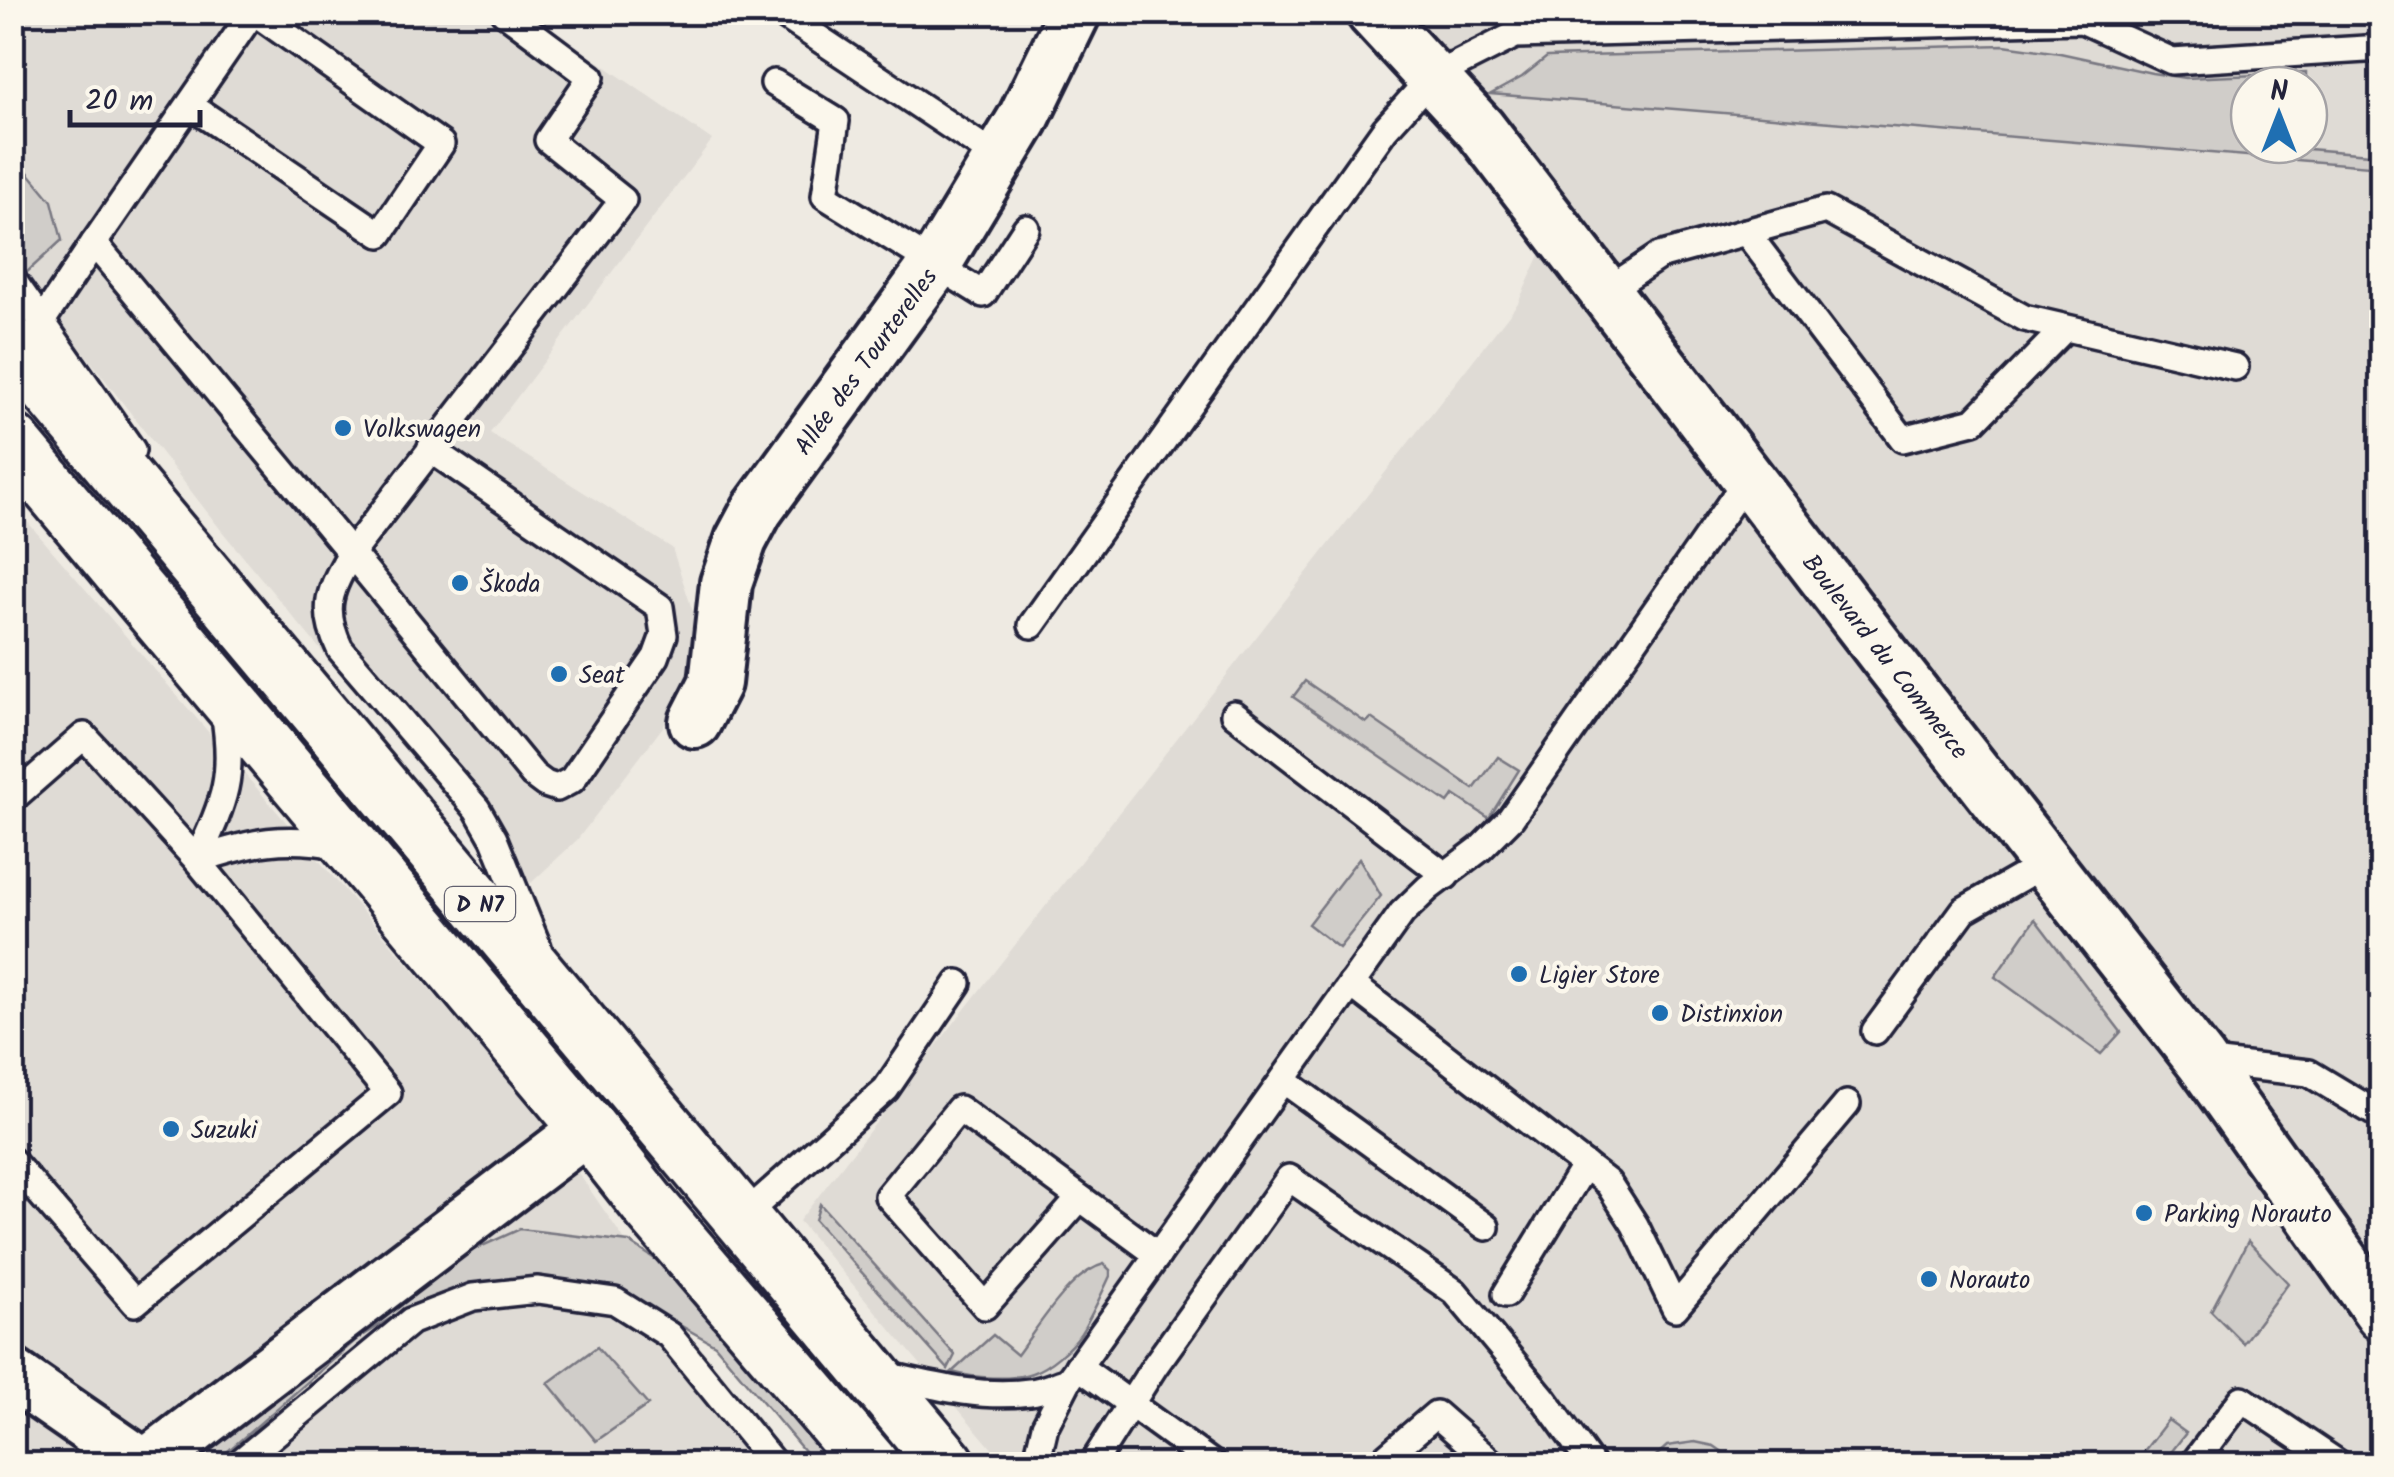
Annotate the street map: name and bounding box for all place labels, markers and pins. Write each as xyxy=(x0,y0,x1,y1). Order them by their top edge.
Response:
place label: Volkswagen xyxy=(363,410,481,450)
marker: Volkswagen xyxy=(332,417,354,439)
place label: Škoda xyxy=(480,565,540,605)
marker: Škoda xyxy=(449,572,471,594)
place label: Seat xyxy=(579,656,625,696)
marker: Seat xyxy=(548,663,570,685)
place label: Ligier Store xyxy=(1539,956,1660,996)
marker: Ligier Store xyxy=(1508,963,1530,985)
place label: Distinxion xyxy=(1680,995,1783,1035)
marker: Distinxion xyxy=(1649,1002,1671,1024)
place label: Suzuki xyxy=(191,1111,258,1151)
marker: Suzuki xyxy=(160,1118,182,1140)
place label: Parking Norauto xyxy=(2164,1195,2332,1235)
marker: Parking Norauto xyxy=(2133,1202,2155,1224)
place label: Norauto xyxy=(1949,1261,2030,1301)
marker: Norauto xyxy=(1918,1268,1940,1290)

